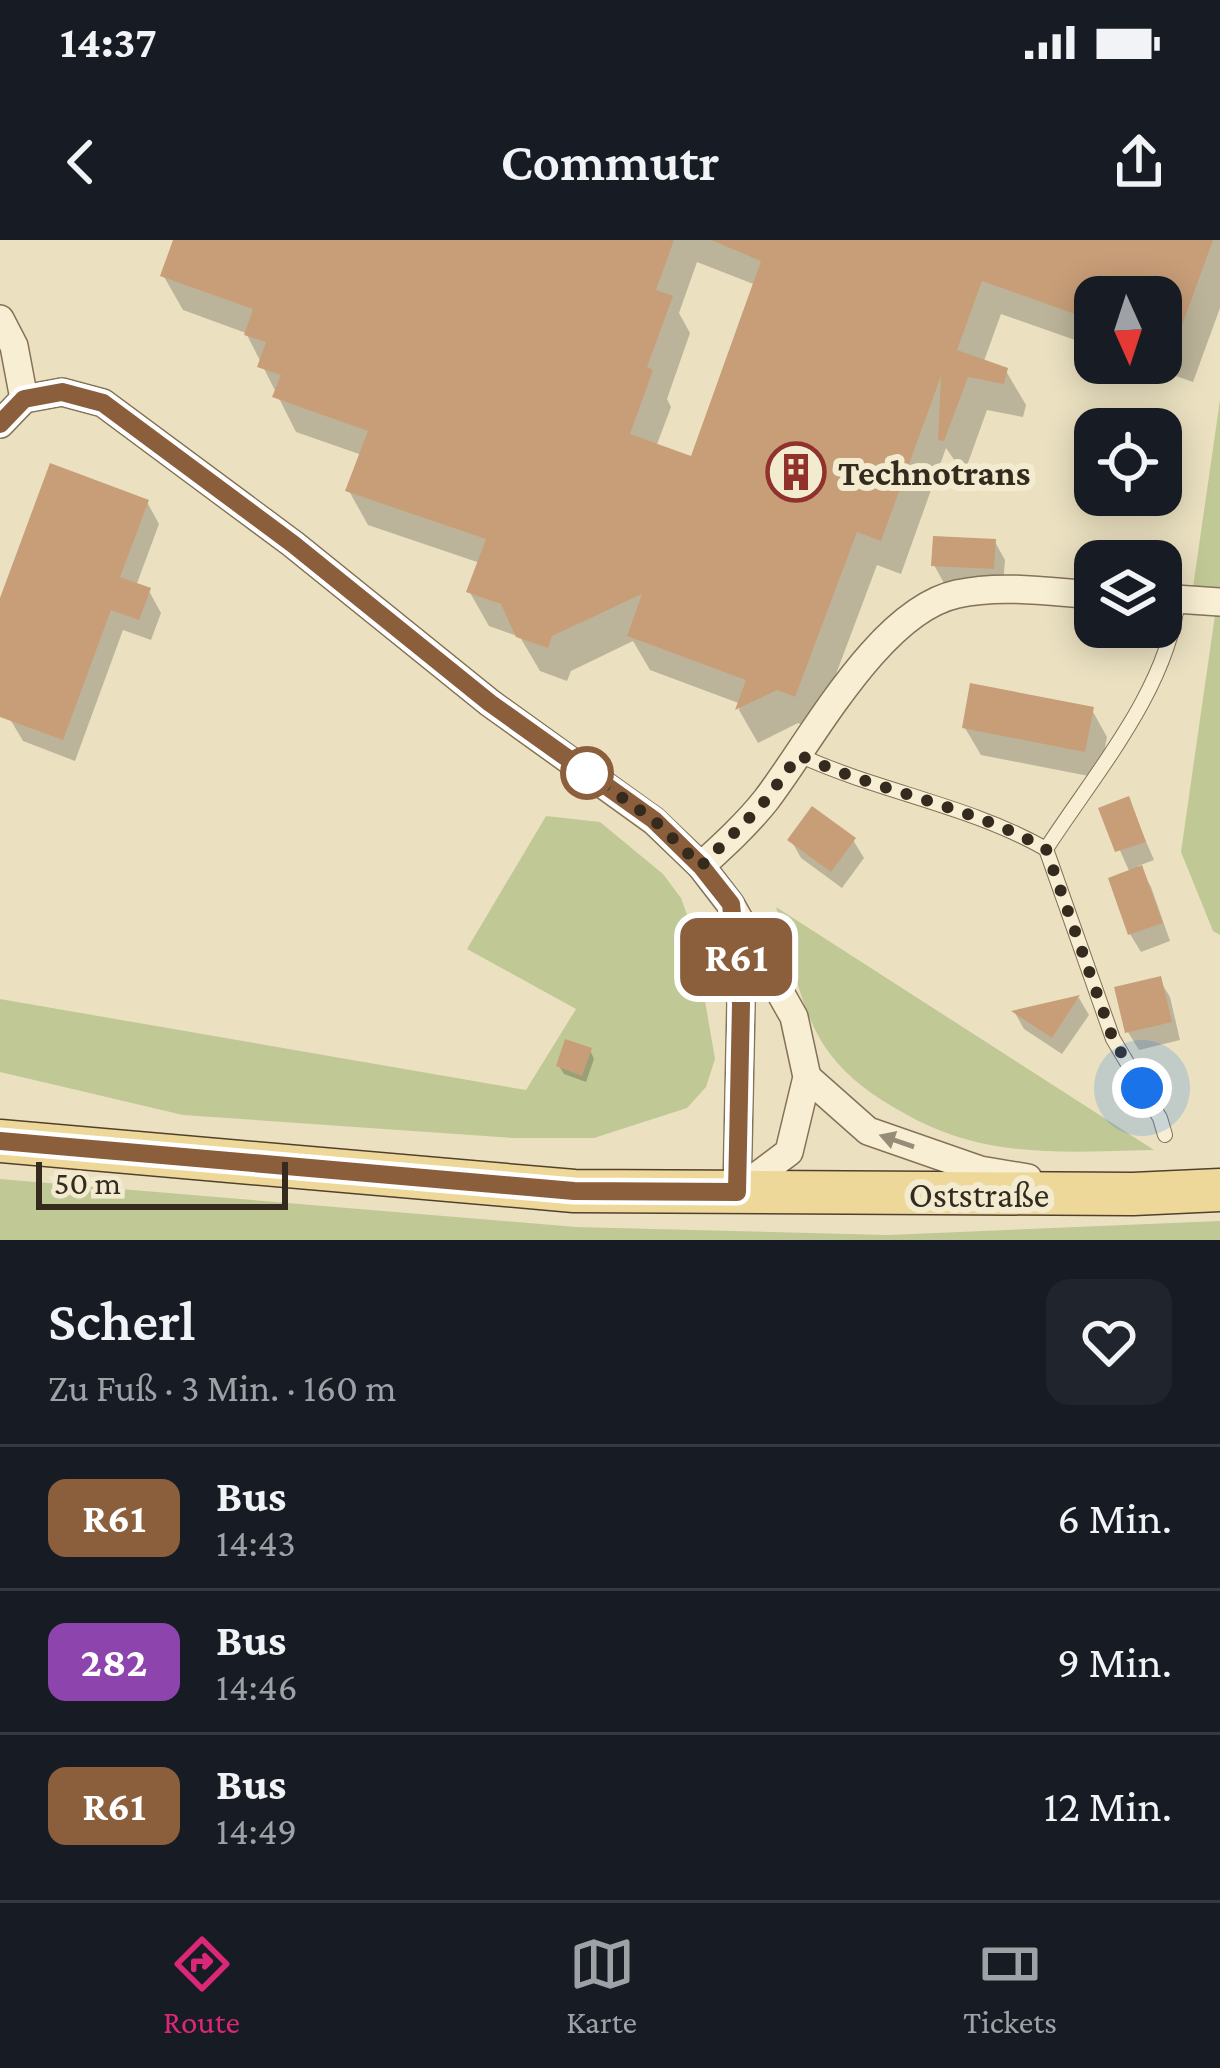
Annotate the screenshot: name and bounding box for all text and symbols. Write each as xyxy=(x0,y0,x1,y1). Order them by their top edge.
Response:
text: 14:37 xyxy=(60,17,157,67)
icon: back xyxy=(48,129,114,195)
icon: share xyxy=(1106,129,1172,195)
text: Commutr xyxy=(500,132,720,192)
north arrow xyxy=(1074,276,1182,384)
map controls xyxy=(1074,276,1182,648)
button: locate xyxy=(1074,408,1182,516)
building icon: Technotrans xyxy=(765,441,827,503)
place label: Technotrans xyxy=(838,453,1030,493)
button: layers xyxy=(1074,540,1182,648)
unlabelled marker xyxy=(562,748,612,798)
line badge: R61 xyxy=(667,918,805,996)
text: R61 xyxy=(704,933,768,980)
your location xyxy=(1112,1058,1172,1118)
one-way arrow xyxy=(879,1131,915,1149)
scale bar xyxy=(36,1156,288,1209)
text: 50 m xyxy=(54,1164,121,1201)
street label: Oststraße xyxy=(909,1175,1049,1215)
button: heart xyxy=(1046,1279,1172,1405)
text: Scherl xyxy=(48,1289,196,1352)
text: Zu Fuß · 3 Min. · 160 m xyxy=(48,1366,397,1409)
text: Bus xyxy=(216,1471,286,1521)
text: 6 Min. xyxy=(1057,1493,1172,1543)
text: R61 xyxy=(82,1494,146,1541)
text: 14:43 xyxy=(216,1521,296,1564)
text: Bus xyxy=(216,1615,286,1665)
text: 9 Min. xyxy=(1057,1637,1172,1687)
text: 282 xyxy=(80,1638,148,1685)
text: 14:46 xyxy=(216,1665,298,1708)
text: Bus xyxy=(216,1759,286,1809)
text: 12 Min. xyxy=(1044,1781,1172,1831)
text: R61 xyxy=(82,1782,146,1829)
text: 14:49 xyxy=(216,1809,297,1852)
tab: Route xyxy=(163,1931,240,2040)
tab: Karte xyxy=(566,1931,637,2040)
tab: Tickets xyxy=(963,1931,1057,2040)

